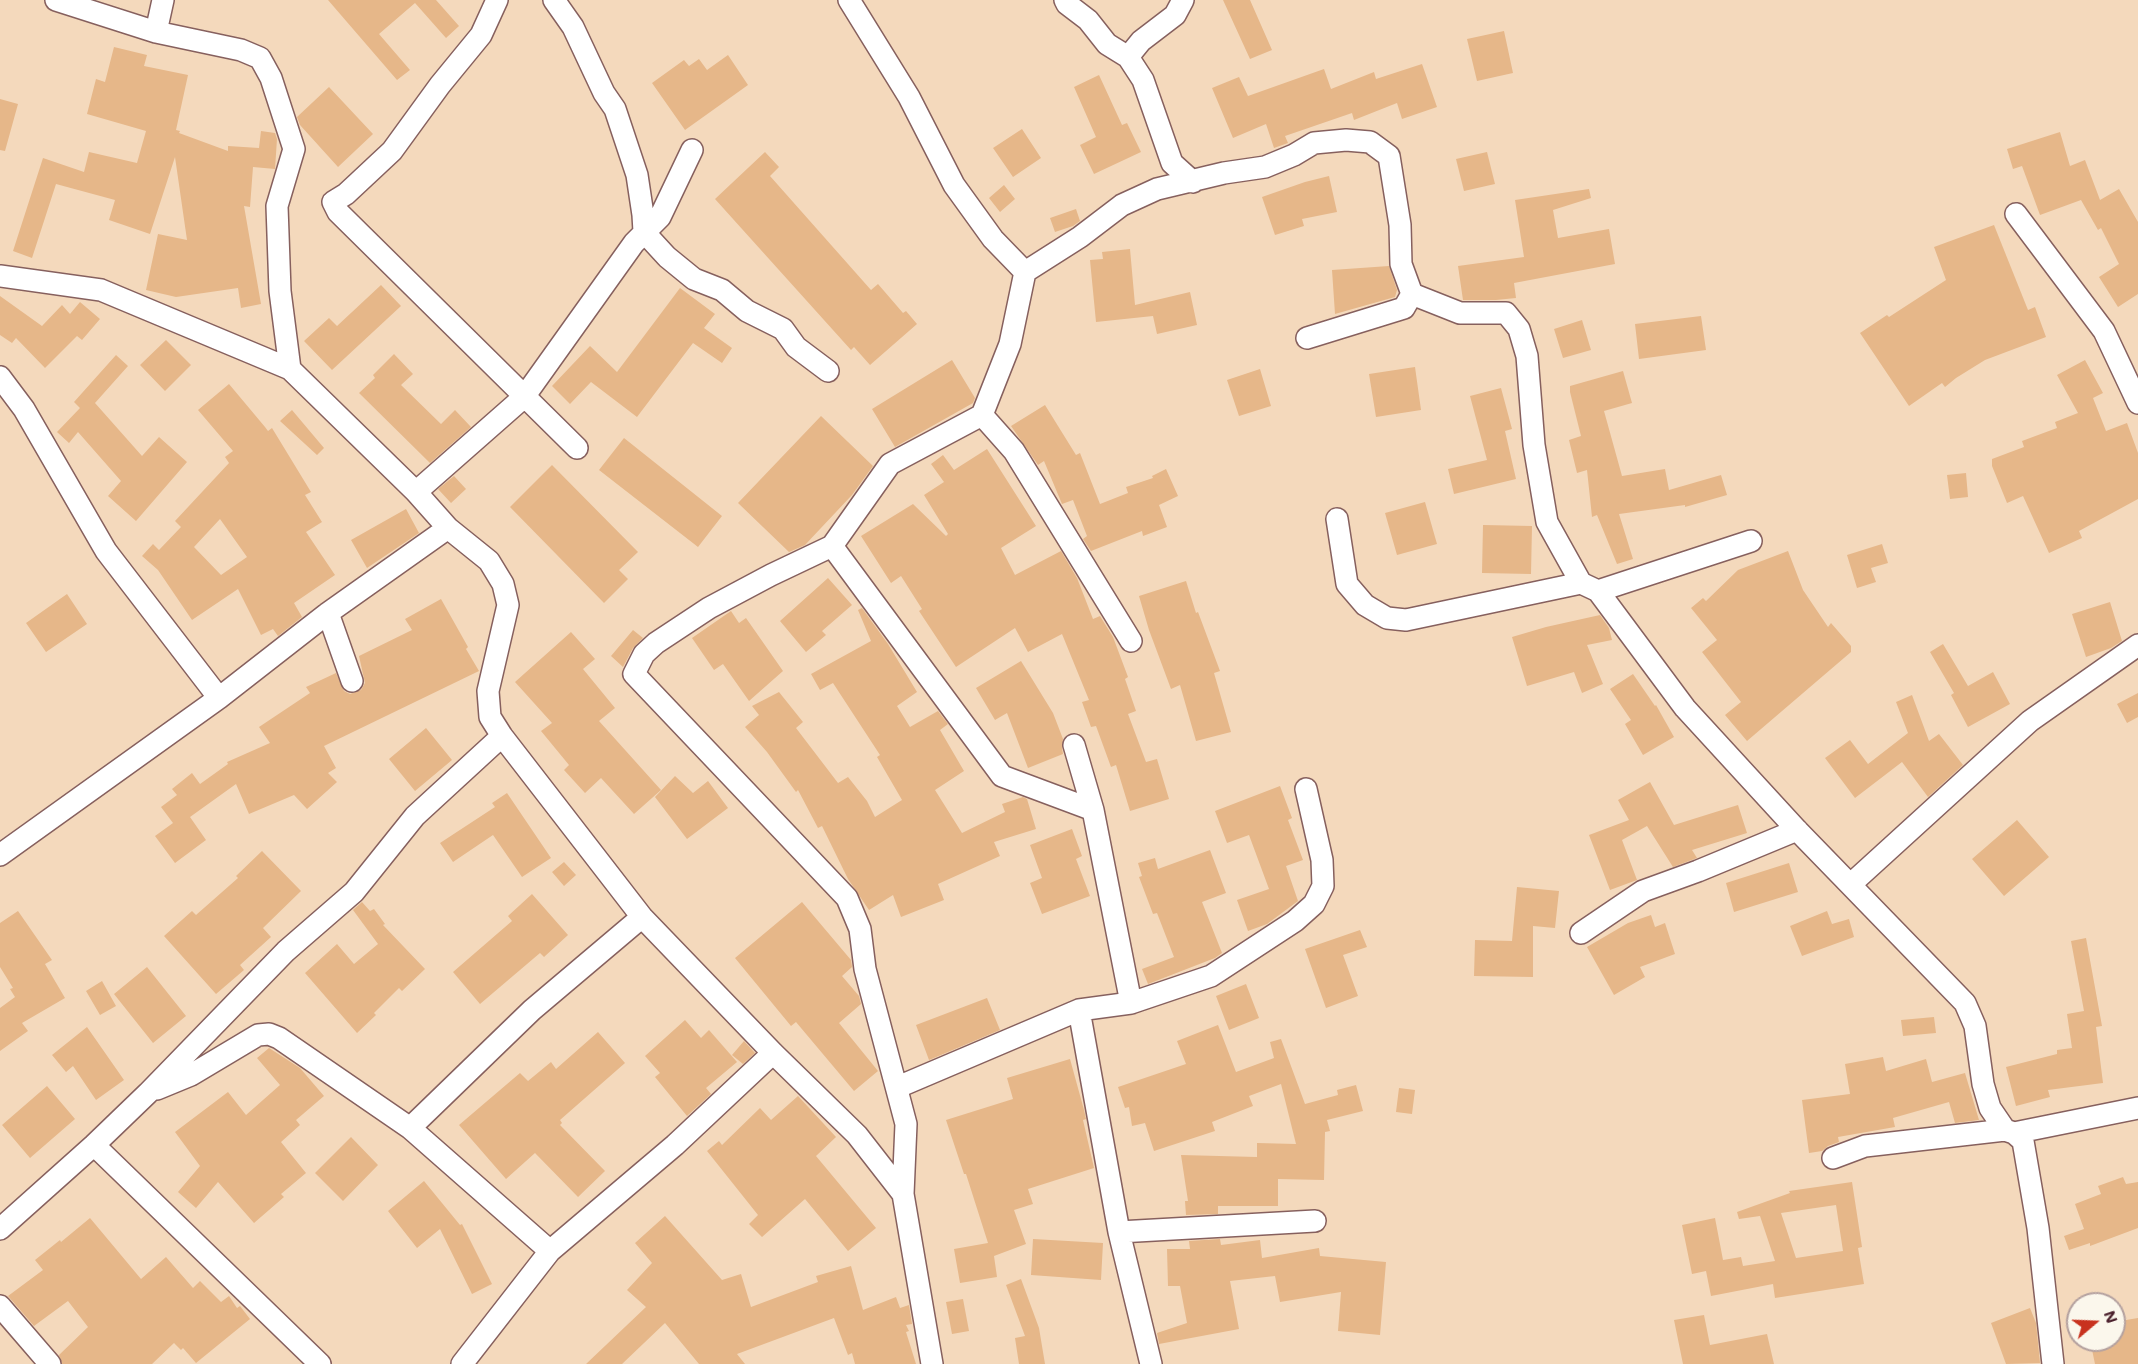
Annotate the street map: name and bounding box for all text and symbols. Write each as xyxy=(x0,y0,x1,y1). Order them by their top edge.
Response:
north arrow xyxy=(2066,1292,2126,1352)
text: N xyxy=(2100,1307,2124,1326)

